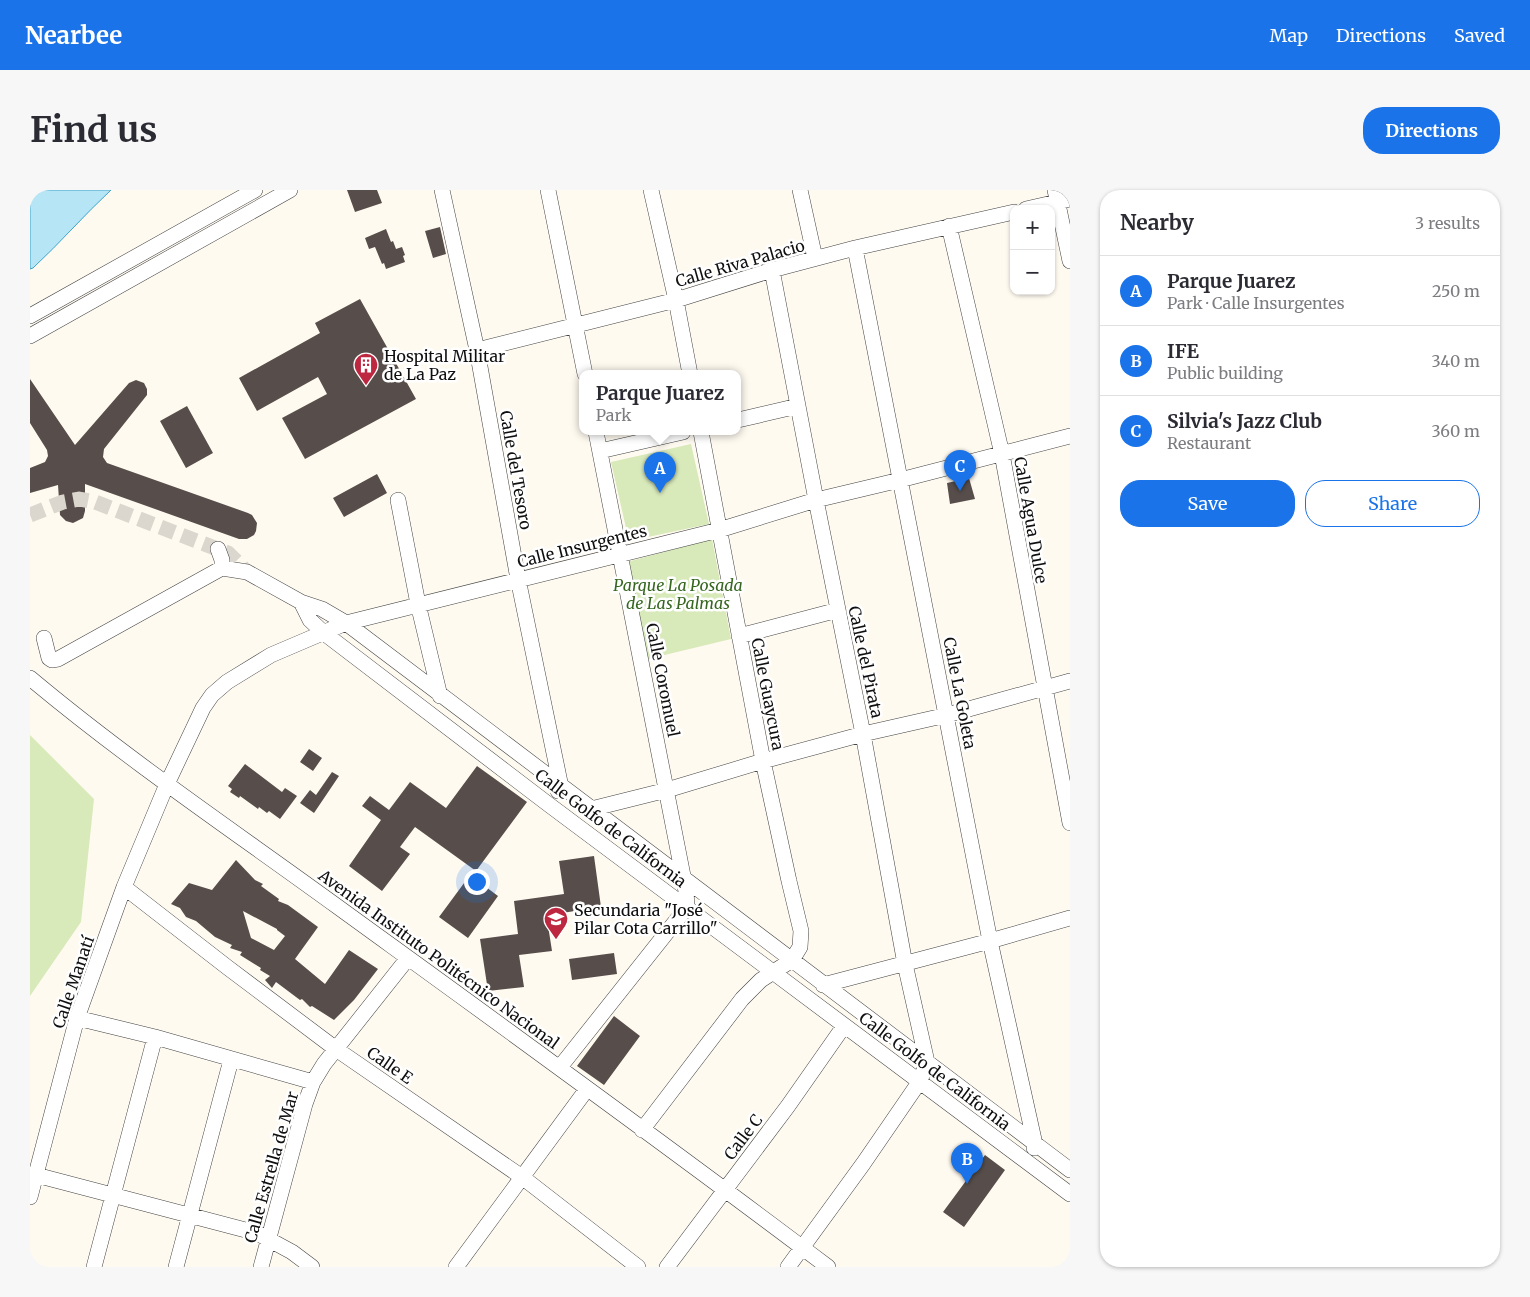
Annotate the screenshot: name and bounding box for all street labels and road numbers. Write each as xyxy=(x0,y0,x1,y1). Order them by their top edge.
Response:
street label: Calle Riva Palacio xyxy=(673,235,807,291)
street label: Calle del Tesoro xyxy=(496,409,536,531)
street label: Calle Agua Dulce xyxy=(1010,455,1052,585)
street label: Calle Insurgentes xyxy=(515,520,649,572)
street label: Calle del Pirata xyxy=(844,604,888,720)
street label: Calle Coromuel xyxy=(642,621,684,739)
street label: Calle La Goleta xyxy=(939,635,981,751)
street label: Calle Guaycura xyxy=(747,636,789,752)
street label: Calle Golfo de California xyxy=(531,765,691,892)
street label: Avenida Instituto Politécnico Nacional xyxy=(314,864,563,1053)
street label: Calle Manatí xyxy=(48,932,98,1031)
street label: Calle Golfo de California xyxy=(855,1008,1015,1135)
street label: Calle E xyxy=(363,1042,418,1088)
street label: Calle Estrella de Mar xyxy=(240,1089,302,1245)
street label: Calle C xyxy=(719,1110,767,1164)

